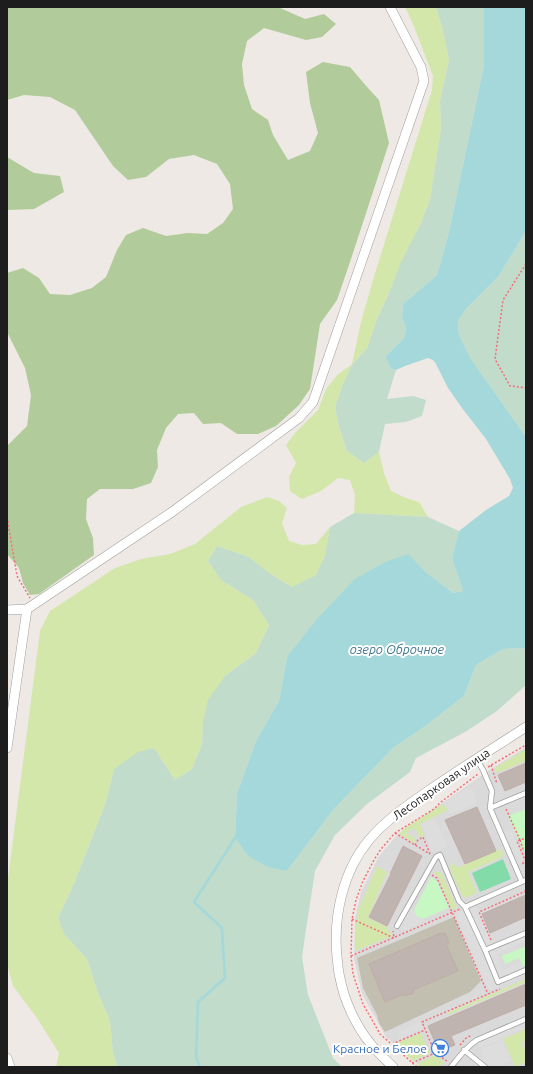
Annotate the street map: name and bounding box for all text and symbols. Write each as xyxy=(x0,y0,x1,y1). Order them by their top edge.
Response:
water label: озеро Оброчное xyxy=(350,642,445,656)
street label: Лесопарковая улица xyxy=(390,746,492,822)
supermarket icon: Красное и Белое xyxy=(430,1038,450,1058)
place label: Красное и Белое xyxy=(333,1042,427,1055)

